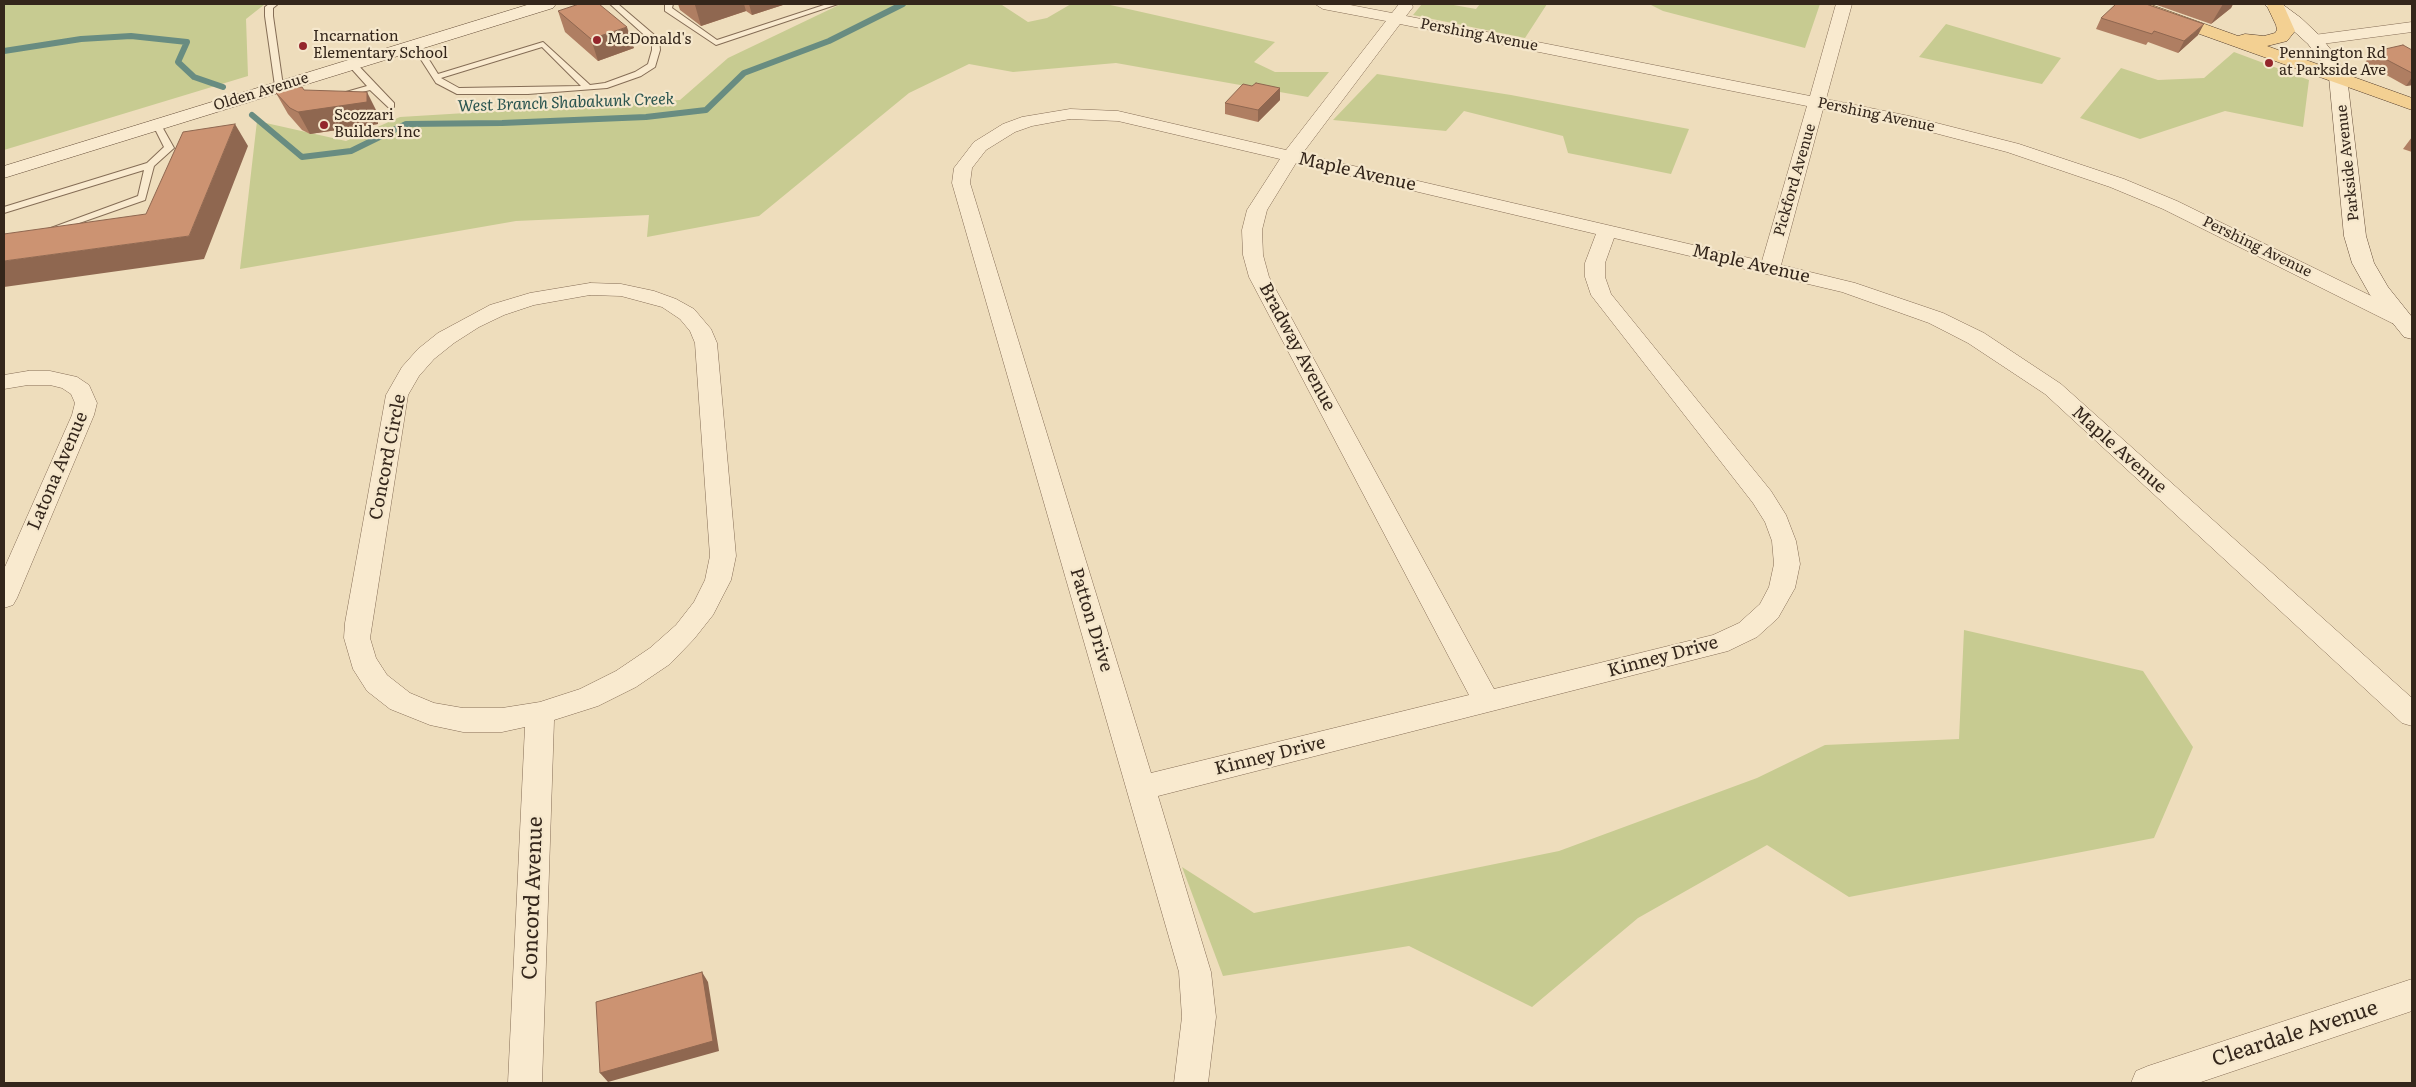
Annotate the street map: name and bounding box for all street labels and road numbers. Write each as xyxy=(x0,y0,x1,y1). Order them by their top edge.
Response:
street label: Pershing Avenue xyxy=(1419,15,1539,55)
street label: Olden Avenue xyxy=(211,69,311,115)
street label: Pershing Avenue xyxy=(1816,94,1936,136)
street label: Parkside Avenue xyxy=(2333,104,2363,222)
street label: Pickford Avenue xyxy=(1770,121,1820,239)
street label: Maple Avenue xyxy=(1296,148,1418,196)
street label: Pershing Avenue xyxy=(2199,213,2315,281)
street label: Maple Avenue xyxy=(1690,240,1812,288)
street label: Bradway Avenue xyxy=(1254,279,1340,415)
street label: Concord Circle xyxy=(365,392,411,522)
street label: Maple Avenue xyxy=(2067,402,2171,498)
street label: Latona Avenue xyxy=(23,409,93,533)
street label: Patton Drive xyxy=(1065,565,1117,675)
street label: Kinney Drive xyxy=(1605,632,1721,682)
street label: Kinney Drive xyxy=(1212,732,1328,780)
street label: Concord Avenue xyxy=(518,816,548,980)
street label: Cleardale Avenue xyxy=(2209,995,2381,1073)

